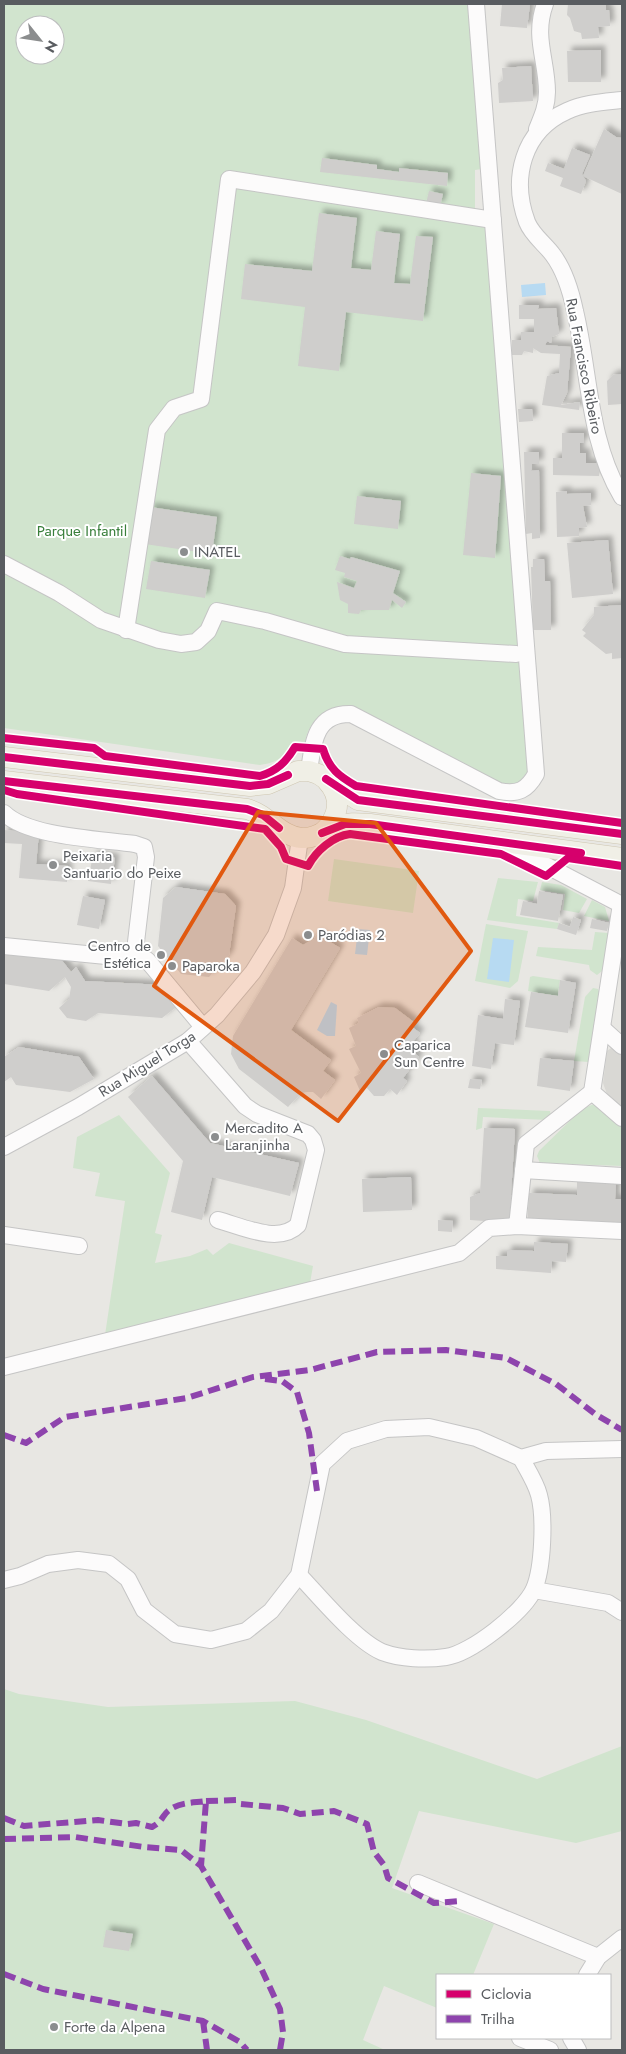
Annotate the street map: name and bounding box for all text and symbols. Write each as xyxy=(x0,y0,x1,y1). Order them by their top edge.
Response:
north arrow xyxy=(15,15,65,65)
text: N xyxy=(40,37,63,56)
street label: Rua Francisco Ribeiro xyxy=(560,296,608,436)
park label: Parque Infantil xyxy=(37,520,127,542)
place label: INATEL xyxy=(194,541,240,563)
marker: INATEL xyxy=(178,546,190,558)
place label: Peixaria Santuario do Peixe xyxy=(63,845,181,884)
marker: Peixaria Santuario do Peixe xyxy=(47,859,59,871)
place label: Paródias 2 xyxy=(318,924,385,946)
marker: Paródias 2 xyxy=(302,929,314,941)
place label: Centro de Estética xyxy=(88,935,151,974)
marker: Centro de Estética xyxy=(155,949,167,961)
place label: Paparoka xyxy=(182,955,240,977)
marker: Paparoka xyxy=(166,960,178,972)
street label: Rua Miguel Torga xyxy=(94,1025,200,1103)
place label: Caparica Sun Centre xyxy=(394,1034,465,1073)
marker: Caparica Sun Centre xyxy=(378,1048,390,1060)
place label: Mercadito A Laranjinha xyxy=(225,1117,303,1156)
marker: Mercadito A Laranjinha xyxy=(209,1131,221,1143)
legend xyxy=(436,1974,611,2039)
text: Ciclovia xyxy=(481,1983,531,2005)
text: Trilha xyxy=(481,2008,514,2030)
place label: Forte da Alpena xyxy=(64,2016,165,2038)
marker: Forte da Alpena xyxy=(48,2021,60,2033)

